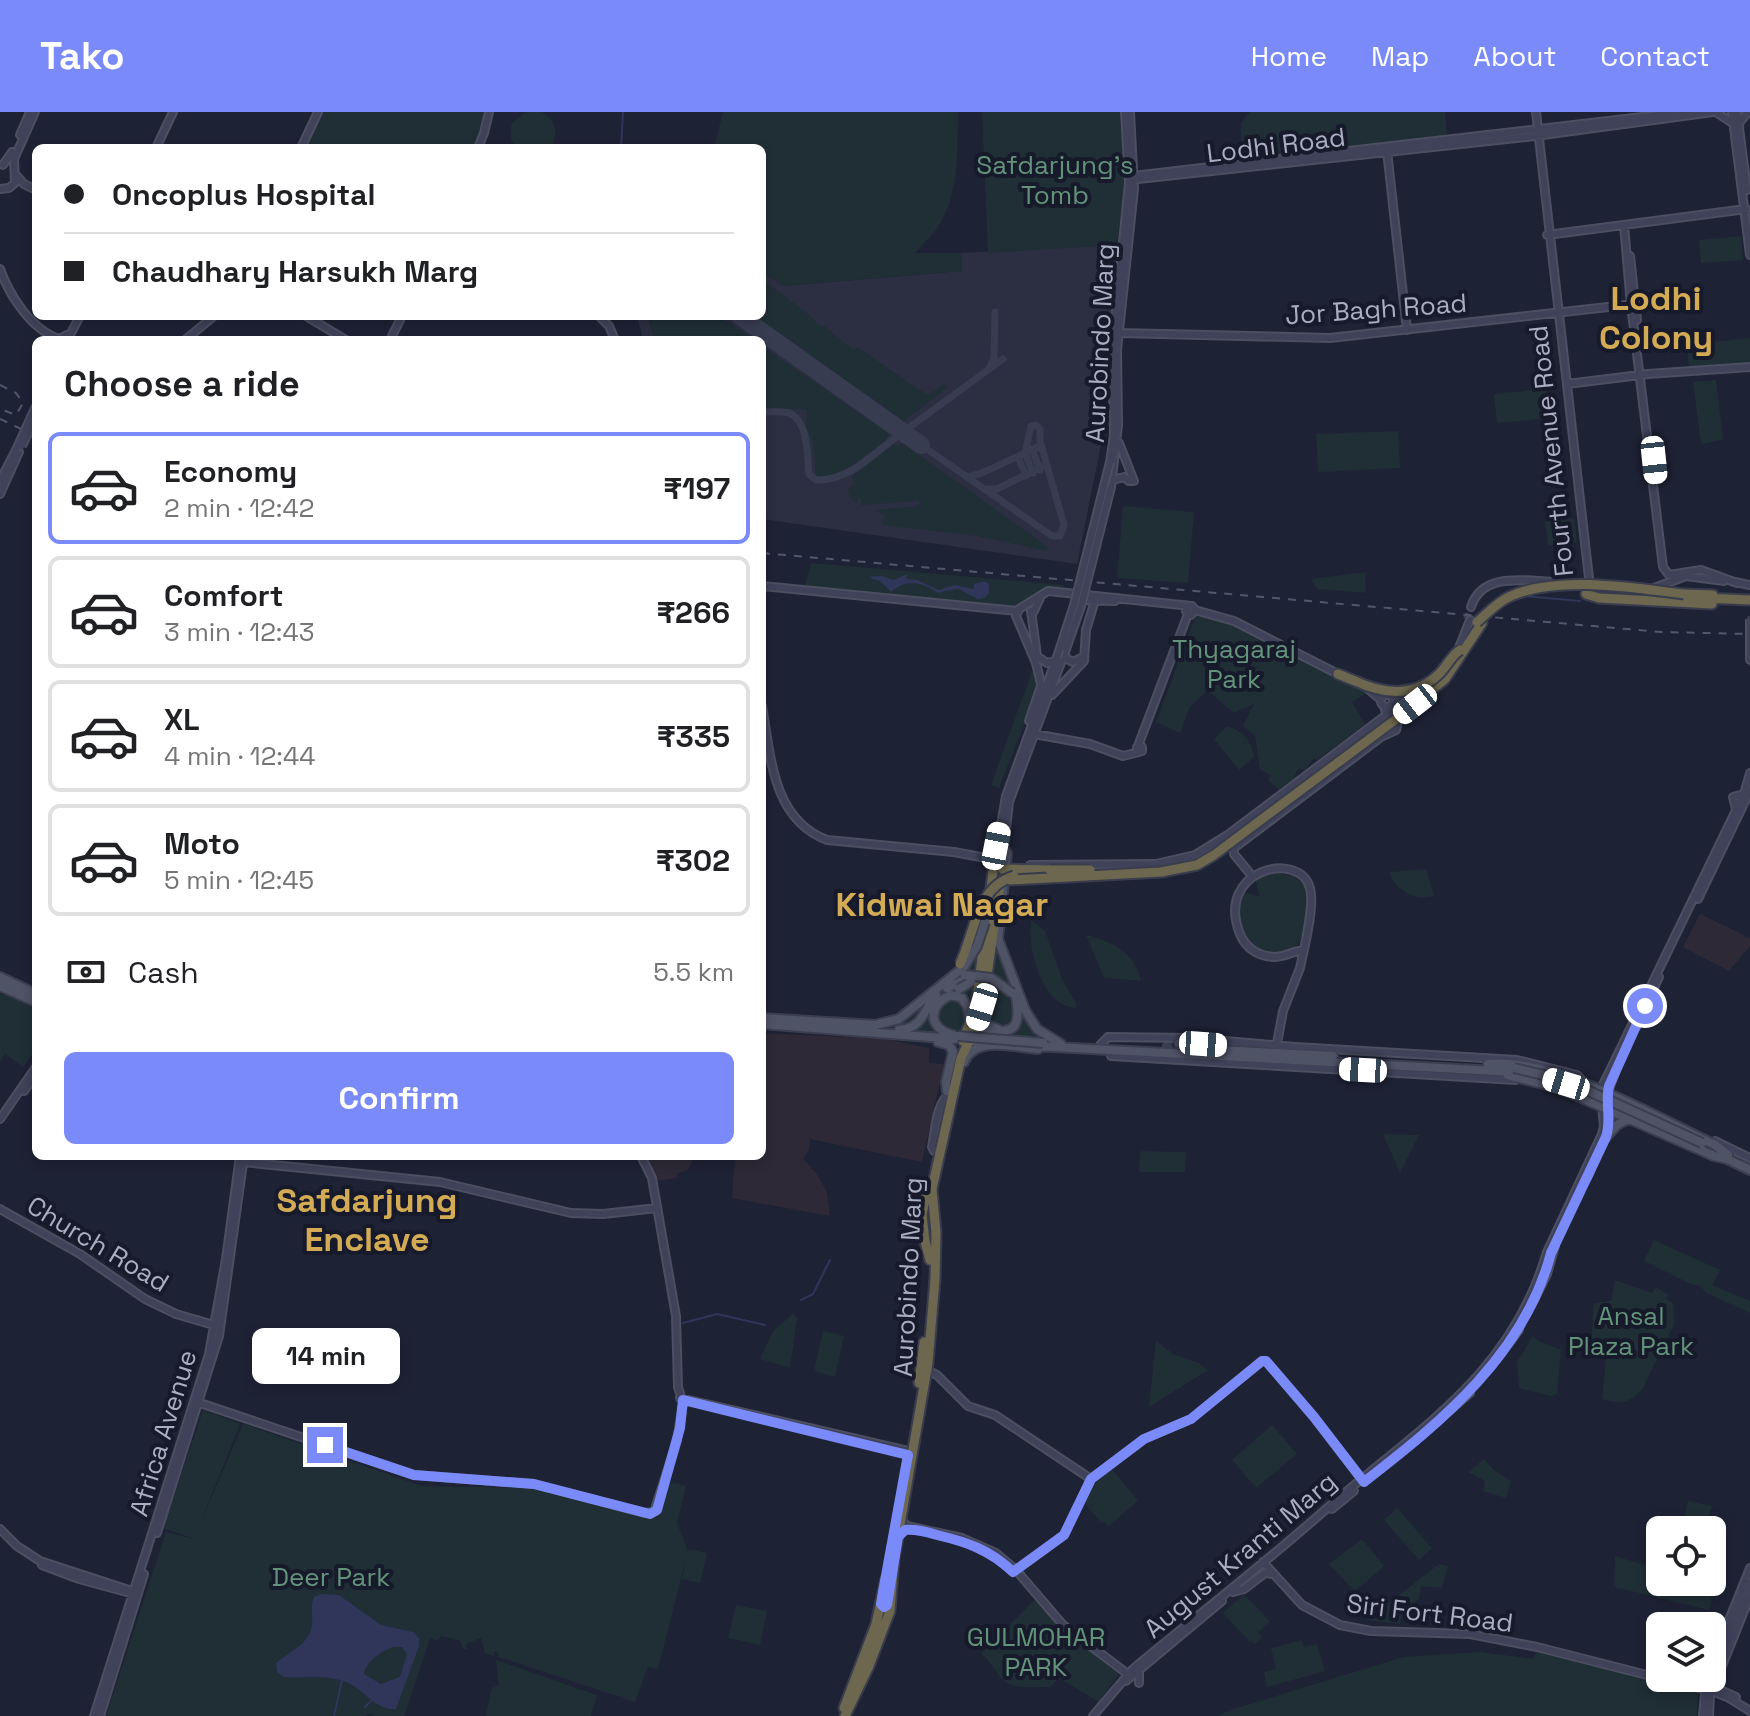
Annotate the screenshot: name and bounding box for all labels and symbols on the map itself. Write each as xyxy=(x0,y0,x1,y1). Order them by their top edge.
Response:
street label: Lodhi Road xyxy=(1205,120,1347,170)
park label: Safdarjung's Tomb xyxy=(976,148,1134,212)
street label: Aurobindo Marg xyxy=(1078,242,1122,444)
district label: Lodhi Colony xyxy=(1599,277,1713,359)
street label: Jor Bagh Road xyxy=(1284,286,1468,332)
street label: Fourth Avenue Road xyxy=(1521,324,1581,578)
car xyxy=(1640,435,1668,485)
park label: Thyagaraj Park xyxy=(1172,632,1296,696)
car xyxy=(1389,680,1441,728)
car xyxy=(980,820,1012,872)
district label: Kidwai Nagar xyxy=(836,883,1048,926)
car xyxy=(964,981,1000,1033)
route start xyxy=(1627,988,1663,1024)
car xyxy=(1178,1030,1228,1058)
car xyxy=(1338,1057,1388,1083)
car xyxy=(1540,1066,1592,1102)
street label: Aurobindo Marg xyxy=(886,1176,930,1378)
district label: Safdarjung Enclave xyxy=(277,1179,457,1261)
street label: Church Road xyxy=(21,1188,175,1300)
park label: Ansal Plaza Park xyxy=(1568,1299,1694,1363)
callout: 14 min xyxy=(251,1329,399,1385)
street label: Africa Avenue xyxy=(122,1346,204,1520)
route end xyxy=(307,1427,343,1463)
street label: August Kranti Marg xyxy=(1137,1464,1343,1646)
park label: Deer Park xyxy=(272,1560,390,1594)
street label: Siri Fort Road xyxy=(1345,1586,1515,1640)
park label: GULMOHAR PARK xyxy=(967,1620,1105,1684)

